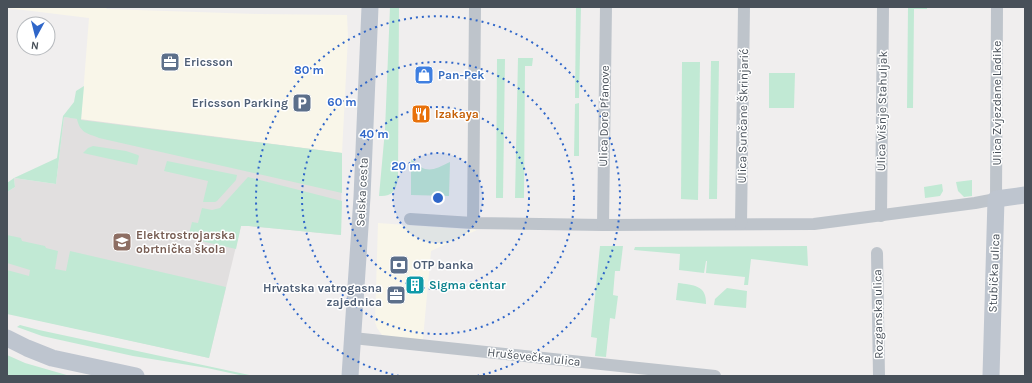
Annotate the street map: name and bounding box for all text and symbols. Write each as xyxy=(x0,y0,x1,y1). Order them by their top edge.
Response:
north arrow xyxy=(16,16,56,56)
text: N xyxy=(30,38,40,52)
street label: Ulica Zvjezdane Ladike xyxy=(990,41,1004,165)
street label: Ulica Sunčane Škrinjarić xyxy=(734,48,751,184)
street label: Ulica Višnje Stahuljak xyxy=(874,50,890,171)
office icon: Ericsson xyxy=(159,51,181,73)
place label: Ericsson xyxy=(184,55,233,69)
text: 80 m xyxy=(294,63,324,77)
shop icon: Pan-Pek xyxy=(413,64,435,86)
street label: Ulica Dore Pfanove xyxy=(596,65,612,167)
place label: Pan-Pek xyxy=(438,68,484,82)
parking icon: Ericsson Parking xyxy=(291,92,313,114)
text: 60 m xyxy=(327,95,357,109)
place label: Ericsson Parking xyxy=(192,96,288,110)
restaurant icon: Izakaya xyxy=(410,103,432,125)
place label: Izakaya xyxy=(435,107,479,121)
text: 40 m xyxy=(359,127,389,141)
street label: Selska cesta xyxy=(353,157,371,227)
text: 20 m xyxy=(391,159,421,173)
centre of rings xyxy=(431,191,445,205)
place label: Elektrostrojarska obrtnička škola xyxy=(136,228,235,256)
school or university icon: Elektrostrojarska obrtnička škola xyxy=(111,231,133,253)
street label: Stubička ulica xyxy=(986,233,1002,313)
bank icon: OTP banka xyxy=(388,254,410,276)
place label: OTP banka xyxy=(413,258,474,272)
street label: Rozganska ulica xyxy=(870,269,886,359)
building icon: Sigma centar xyxy=(404,274,426,296)
place label: Sigma centar xyxy=(429,278,506,292)
place label: Hrvatska vatrogasna zajednica xyxy=(263,281,382,309)
office icon: Hrvatska vatrogasna zajednica xyxy=(385,284,407,306)
street label: Hruševečka ulica xyxy=(487,345,581,369)

